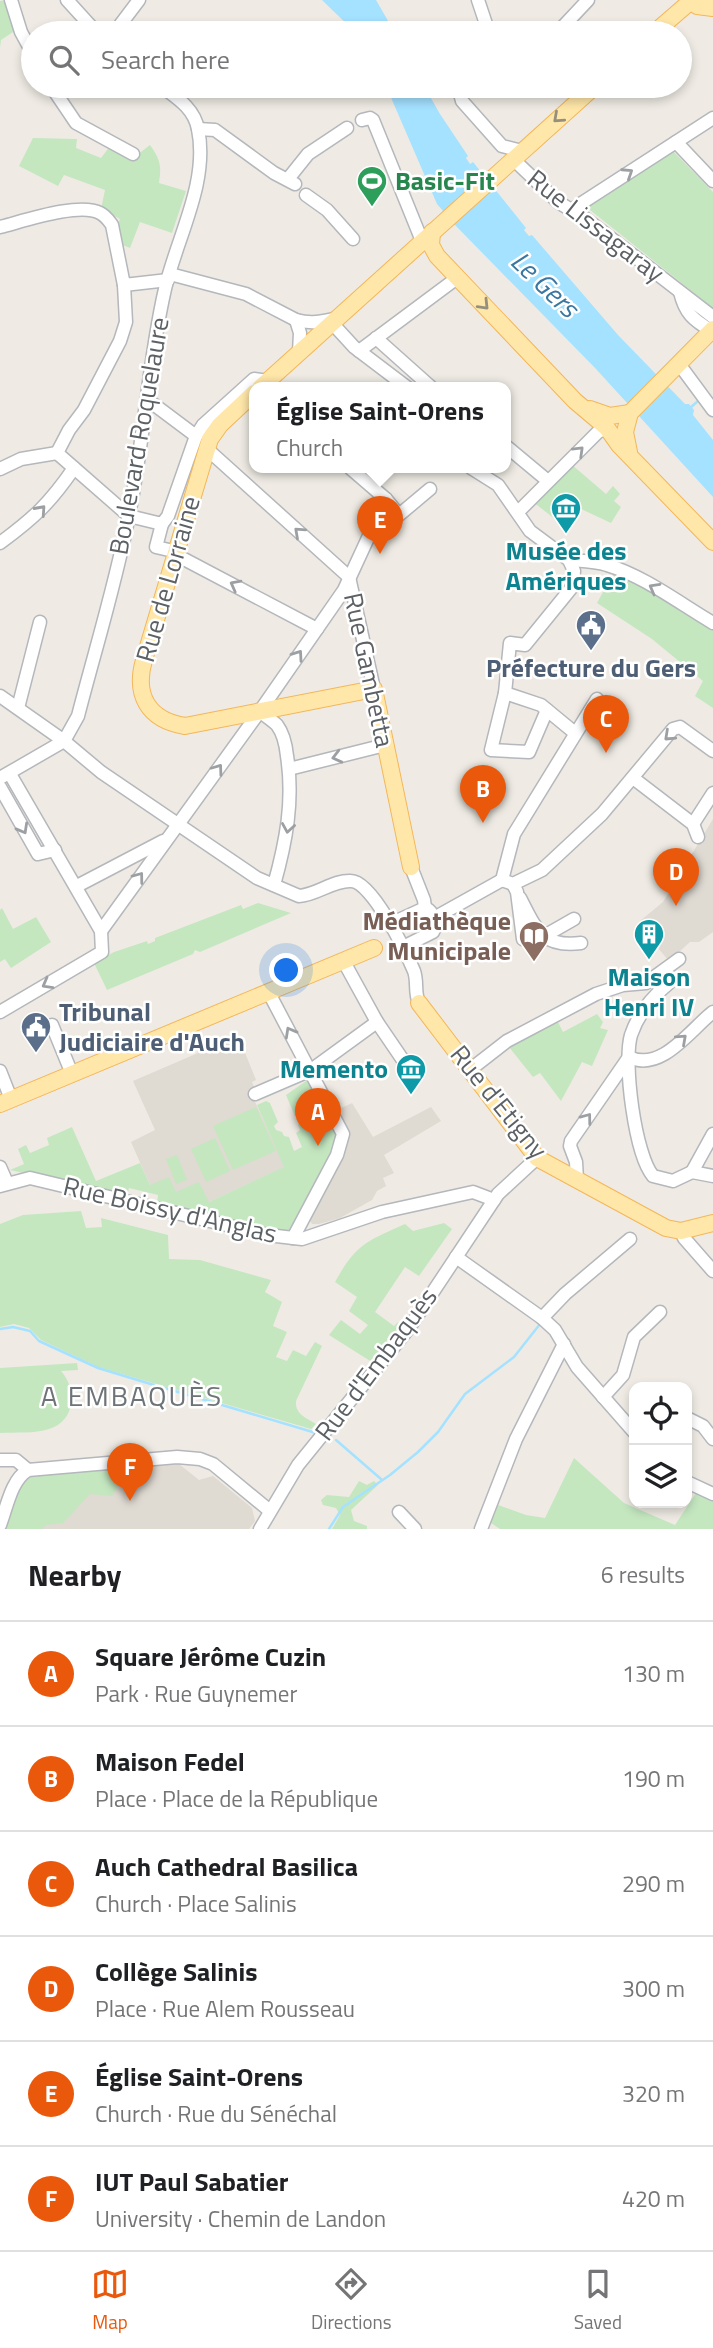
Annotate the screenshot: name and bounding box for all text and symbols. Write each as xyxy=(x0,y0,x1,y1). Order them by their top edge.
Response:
search box xyxy=(21,21,692,98)
text: Search here xyxy=(101,40,230,79)
icon: search xyxy=(45,41,83,79)
one-way arrow xyxy=(553,110,566,123)
street label: Rue Lissagaray xyxy=(519,160,673,292)
place label: Basic-Fit xyxy=(395,161,495,200)
sports icon: Basic-Fit xyxy=(355,164,389,208)
one-way arrow xyxy=(621,168,634,181)
water label: Le Gers xyxy=(501,240,591,329)
one-way arrow xyxy=(476,297,488,310)
street label: Boulevard Roquelaure xyxy=(98,314,179,558)
popup xyxy=(249,382,511,473)
text: Église Saint-Orens xyxy=(276,391,484,430)
text: Church xyxy=(276,430,343,465)
one-way arrow xyxy=(571,447,584,460)
street label: Rue de Lorraine xyxy=(125,491,210,666)
museum icon: Musée des Amériques xyxy=(549,491,583,535)
pin: E xyxy=(357,496,403,554)
one-way arrow xyxy=(33,505,46,518)
one-way arrow xyxy=(294,528,307,540)
place label: Musée des Amériques xyxy=(505,531,627,600)
one-way arrow xyxy=(230,580,242,594)
one-way arrow xyxy=(649,583,661,596)
street label: Rue Gambetta xyxy=(334,589,405,751)
public building icon: Préfecture du Gers xyxy=(574,608,608,652)
place label: Préfecture du Gers xyxy=(486,648,696,687)
one-way arrow xyxy=(290,650,302,663)
pin: C xyxy=(583,695,629,753)
one-way arrow xyxy=(664,727,677,740)
one-way arrow xyxy=(331,749,343,763)
one-way arrow xyxy=(209,764,222,777)
pin: B xyxy=(460,765,506,823)
one-way arrow xyxy=(15,821,28,834)
one-way arrow xyxy=(281,822,296,833)
pin: D xyxy=(653,848,699,906)
one-way arrow xyxy=(130,872,143,885)
place label: Médiathèque Municipale xyxy=(362,901,511,970)
building icon: Maison Henri IV xyxy=(632,917,666,961)
library icon: Médiathèque Municipale xyxy=(517,919,551,963)
your location xyxy=(269,953,303,987)
place label: Maison Henri IV xyxy=(604,957,694,1026)
one-way arrow xyxy=(41,976,54,989)
place label: Tribunal Judiciaire d'Auch xyxy=(59,992,245,1061)
public building icon: Tribunal Judiciaire d'Auch xyxy=(19,1010,53,1054)
one-way arrow xyxy=(284,1027,298,1039)
one-way arrow xyxy=(674,1035,687,1047)
street label: Rue d'Etigny xyxy=(441,1036,558,1167)
place label: Memento xyxy=(280,1049,388,1088)
museum icon: Memento xyxy=(394,1052,428,1096)
pin: A xyxy=(295,1088,341,1146)
one-way arrow xyxy=(579,1114,592,1126)
street label: Rue Boissy d'Anglas xyxy=(59,1166,281,1253)
street label: Rue d'Embaquès xyxy=(305,1279,446,1449)
district label: A EMBAQUÈS xyxy=(41,1374,223,1417)
map controls xyxy=(629,1382,692,1508)
button: locate xyxy=(629,1382,692,1445)
pin: F xyxy=(107,1443,153,1501)
button: layers xyxy=(629,1445,692,1508)
text: Nearby xyxy=(28,1552,121,1598)
text: 6 results xyxy=(601,1557,685,1592)
text: Square Jérôme Cuzin xyxy=(95,1637,326,1676)
text: A xyxy=(44,1656,58,1691)
text: 130 m xyxy=(622,1656,685,1691)
text: Park · Rue Guynemer xyxy=(95,1676,297,1711)
text: Maison Fedel xyxy=(95,1742,245,1781)
text: B xyxy=(44,1761,58,1796)
text: 190 m xyxy=(622,1761,685,1796)
text: Place · Place de la République xyxy=(95,1781,378,1816)
text: Auch Cathedral Basilica xyxy=(95,1847,358,1886)
text: C xyxy=(45,1866,57,1901)
text: 290 m xyxy=(622,1866,685,1901)
text: Church · Place Salinis xyxy=(95,1886,297,1921)
text: Collège Salinis xyxy=(95,1952,257,1991)
text: D xyxy=(44,1971,58,2006)
text: 300 m xyxy=(622,1971,685,2006)
text: Place · Rue Alem Rousseau xyxy=(95,1991,355,2026)
text: Église Saint-Orens xyxy=(95,2057,303,2096)
text: E xyxy=(45,2076,57,2111)
text: 320 m xyxy=(622,2076,685,2111)
text: Church · Rue du Sénéchal xyxy=(95,2096,337,2131)
text: IUT Paul Sabatier xyxy=(95,2162,288,2201)
text: F xyxy=(45,2181,57,2216)
text: 420 m xyxy=(622,2181,685,2216)
text: University · Chemin de Landon xyxy=(95,2201,386,2236)
tab: Map xyxy=(91,2265,129,2336)
tab: Directions xyxy=(311,2265,392,2336)
tab: Saved xyxy=(574,2265,622,2336)

